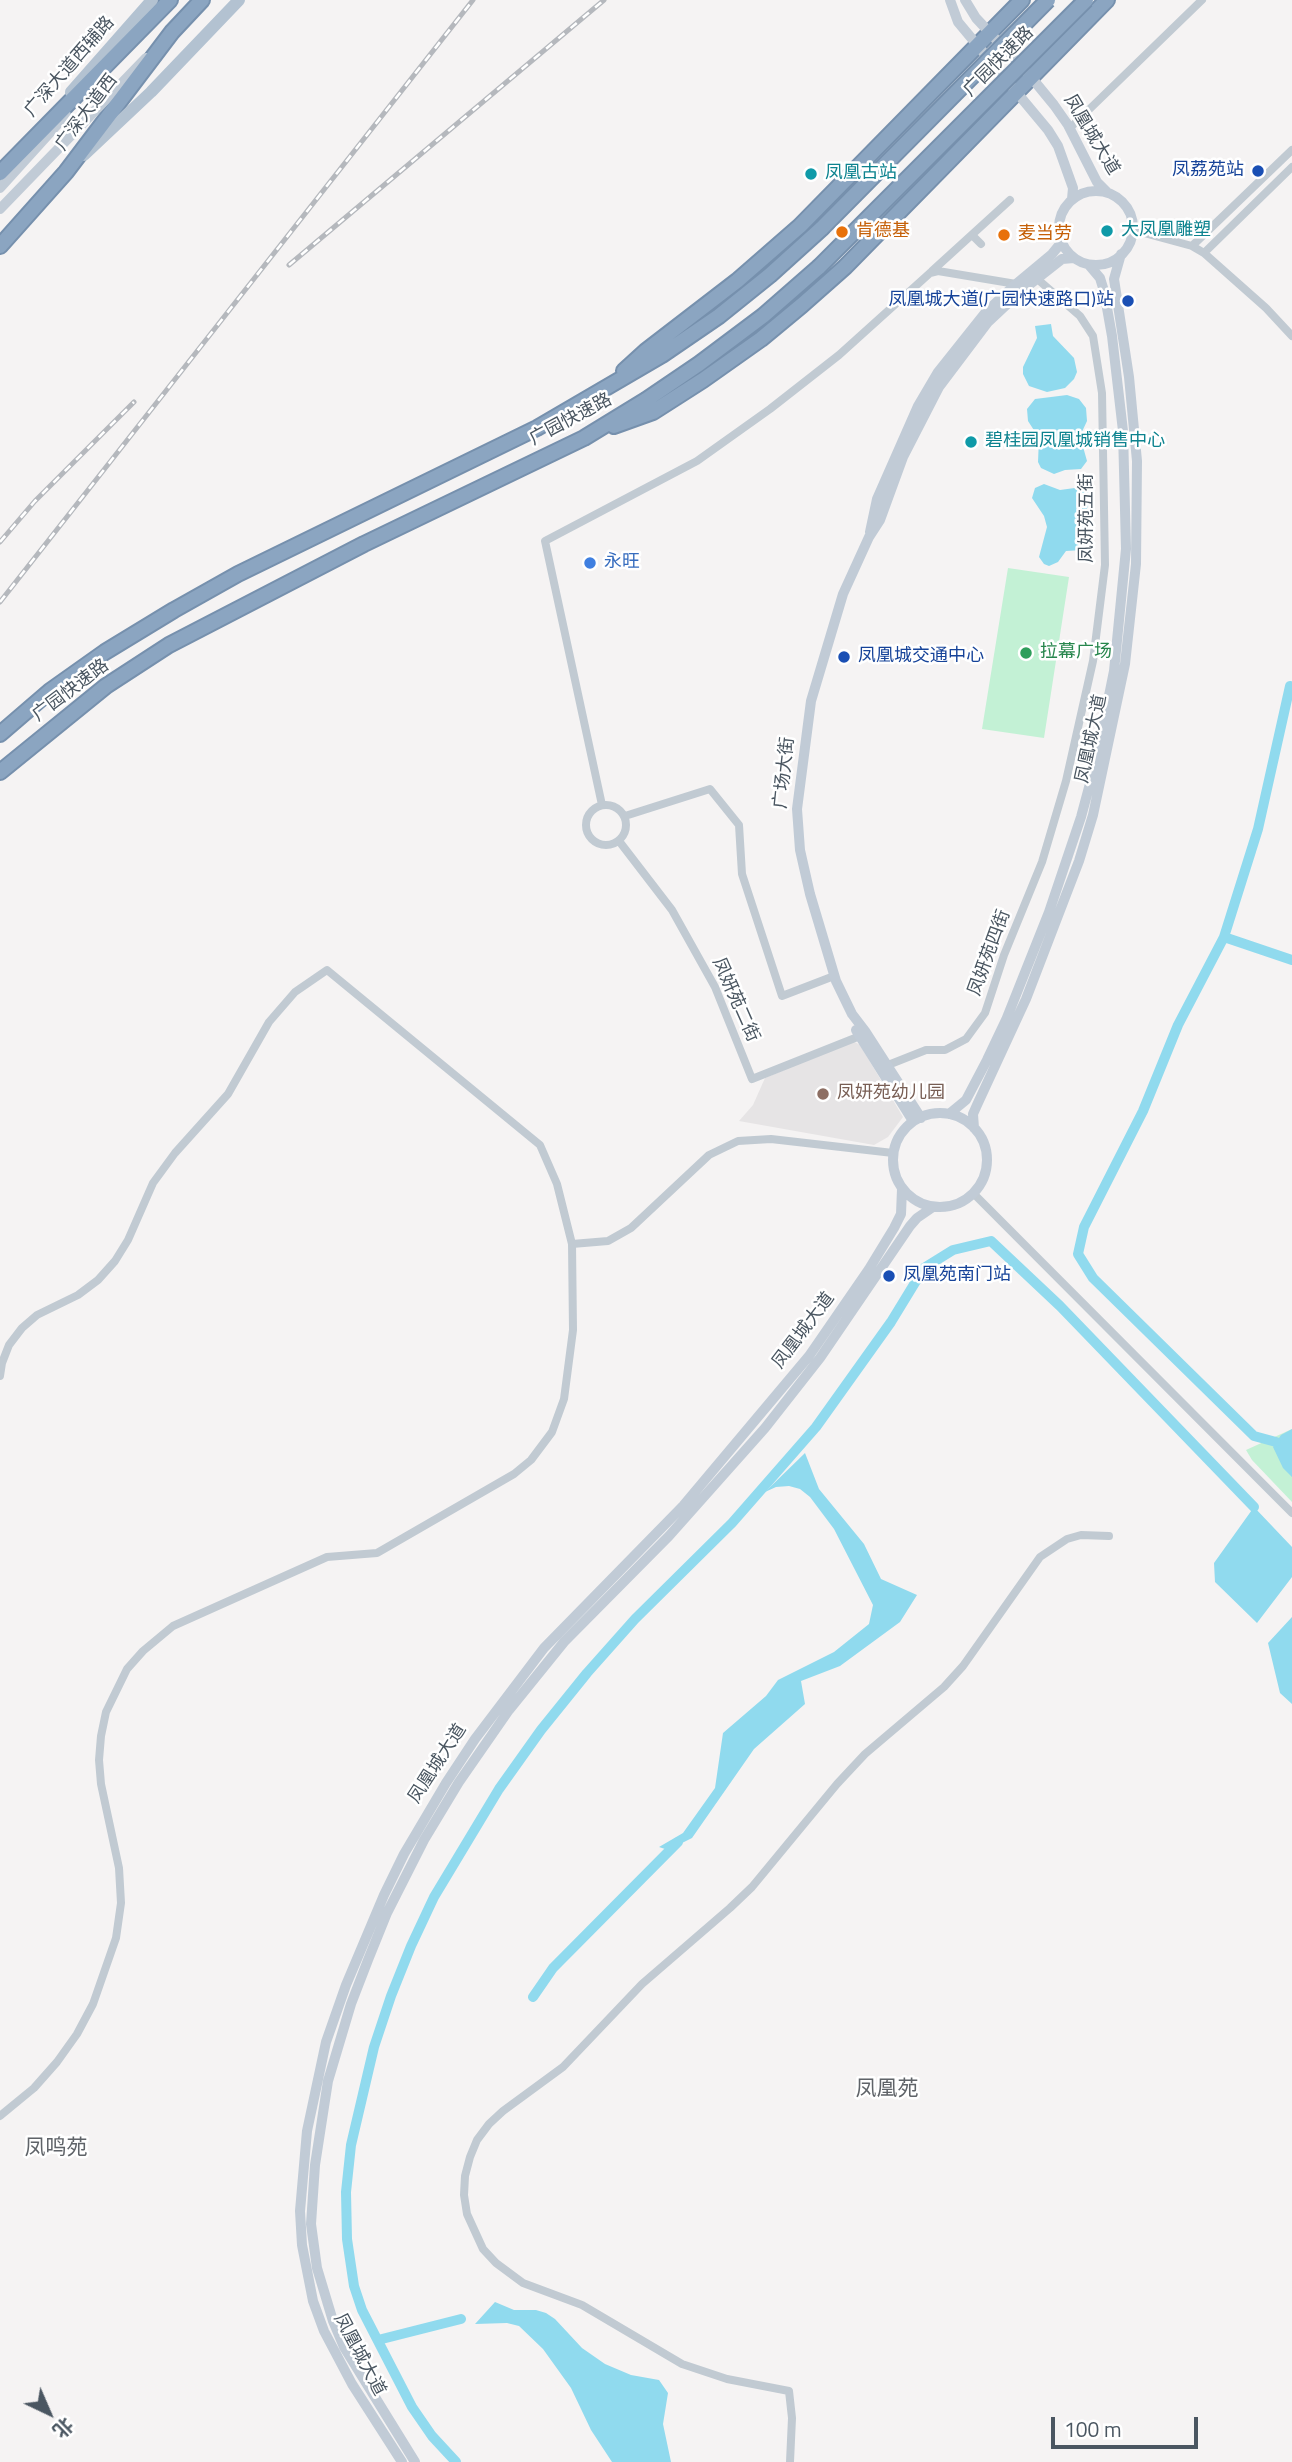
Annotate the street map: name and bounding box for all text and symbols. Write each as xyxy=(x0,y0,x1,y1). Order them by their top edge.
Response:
street label: 广深大道西辅路 xyxy=(21,12,119,122)
street label: 广园快速路 xyxy=(960,23,1038,101)
street label: 广深大道西 xyxy=(51,71,123,155)
street label: 凤凰城大道 xyxy=(1059,91,1123,179)
place label: 凤荔苑站 xyxy=(1172,160,1244,182)
place label: 凤凰古站 xyxy=(825,163,897,185)
marker: 凤荔苑站 xyxy=(1250,163,1266,179)
marker: 凤凰古站 xyxy=(803,166,819,182)
place label: 大凤凰雕塑 xyxy=(1121,220,1211,242)
place label: 肯德基 xyxy=(856,221,910,243)
marker: 大凤凰雕塑 xyxy=(1099,223,1115,239)
marker: 肯德基 xyxy=(834,224,850,240)
place label: 麦当劳 xyxy=(1018,224,1072,246)
marker: 麦当劳 xyxy=(996,227,1012,243)
place label: 凤凰城大道(广园快速路口)站 xyxy=(888,290,1114,312)
marker: 凤凰城大道(广园快速路口)站 xyxy=(1120,293,1136,309)
street label: 广园快速路 xyxy=(526,389,616,451)
place label: 碧桂园凤凰城销售中心 xyxy=(985,431,1165,453)
marker: 碧桂园凤凰城销售中心 xyxy=(963,434,979,450)
street label: 凤妍苑五街 xyxy=(1077,473,1099,563)
place label: 永旺 xyxy=(604,552,640,574)
marker: 永旺 xyxy=(582,555,598,571)
place label: 拉幕广场 xyxy=(1040,642,1112,664)
marker: 拉幕广场 xyxy=(1018,645,1034,661)
place label: 凤凰城交通中心 xyxy=(858,646,984,668)
marker: 凤凰城交通中心 xyxy=(836,649,852,665)
street label: 广园快速路 xyxy=(29,655,113,727)
street label: 凤凰城大道 xyxy=(1072,693,1112,785)
street label: 广场大街 xyxy=(770,736,800,810)
street label: 凤妍苑四街 xyxy=(964,907,1016,999)
street label: 凤妍苑二街 xyxy=(707,954,763,1046)
place label: 凤妍苑幼儿园 xyxy=(837,1083,945,1105)
marker: 凤妍苑幼儿园 xyxy=(815,1086,831,1102)
place label: 凤凰苑南门站 xyxy=(903,1265,1011,1287)
marker: 凤凰苑南门站 xyxy=(881,1268,897,1284)
street label: 凤凰城大道 xyxy=(768,1289,840,1373)
street label: 凤凰城大道 xyxy=(404,1720,472,1808)
district label: 凤凰苑 xyxy=(856,2077,918,2103)
district label: 凤鸣苑 xyxy=(25,2136,87,2162)
street label: 凤凰城大道 xyxy=(328,2310,390,2400)
north arrow xyxy=(14,2378,84,2448)
scale bar xyxy=(1054,2402,1201,2446)
text: 北 xyxy=(47,2411,81,2445)
text: 100 m xyxy=(1064,2413,1121,2445)

